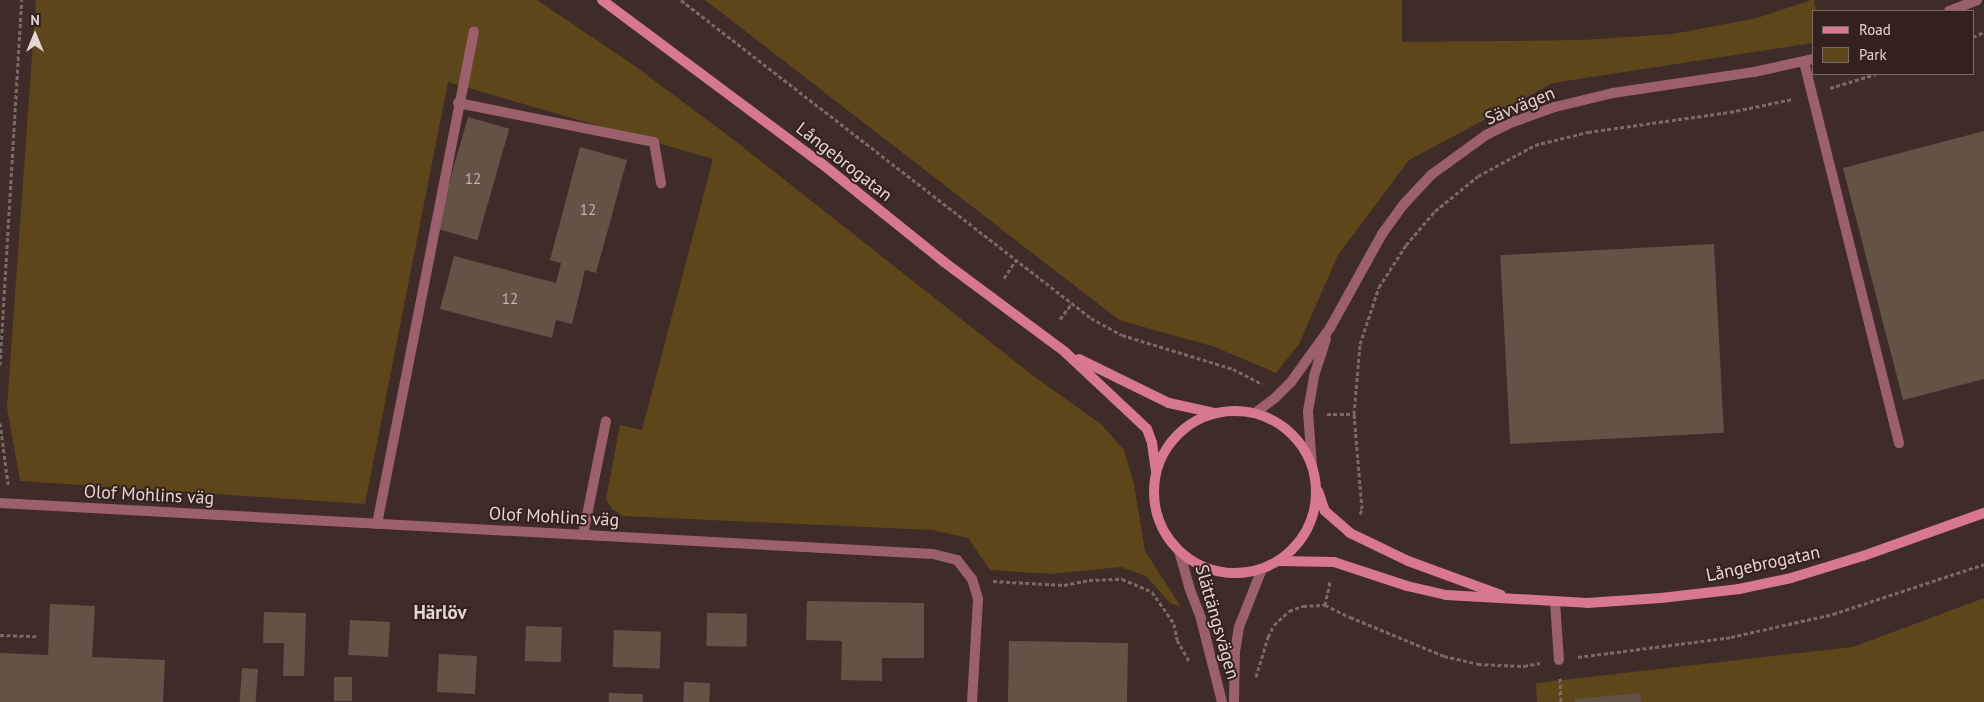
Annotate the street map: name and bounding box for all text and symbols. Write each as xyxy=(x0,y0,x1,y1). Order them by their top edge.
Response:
north arrow xyxy=(10,10,60,60)
legend xyxy=(1812,10,1974,75)
text: N xyxy=(30,11,40,29)
text: Road xyxy=(1859,20,1891,39)
text: Park xyxy=(1859,45,1887,64)
street label: Sävvägen xyxy=(1482,82,1558,130)
street label: Långebrogatan xyxy=(792,118,896,206)
house number: 12 xyxy=(465,170,481,188)
house number: 12 xyxy=(580,201,596,219)
house number: 12 xyxy=(502,290,518,308)
street label: Olof Mohlins väg xyxy=(83,481,215,509)
street label: Olof Mohlins väg xyxy=(488,503,620,531)
street label: Långebrogatan xyxy=(1704,541,1822,587)
street label: Slättängsvägen xyxy=(1190,562,1244,682)
district label: Härlöv xyxy=(413,602,467,624)

